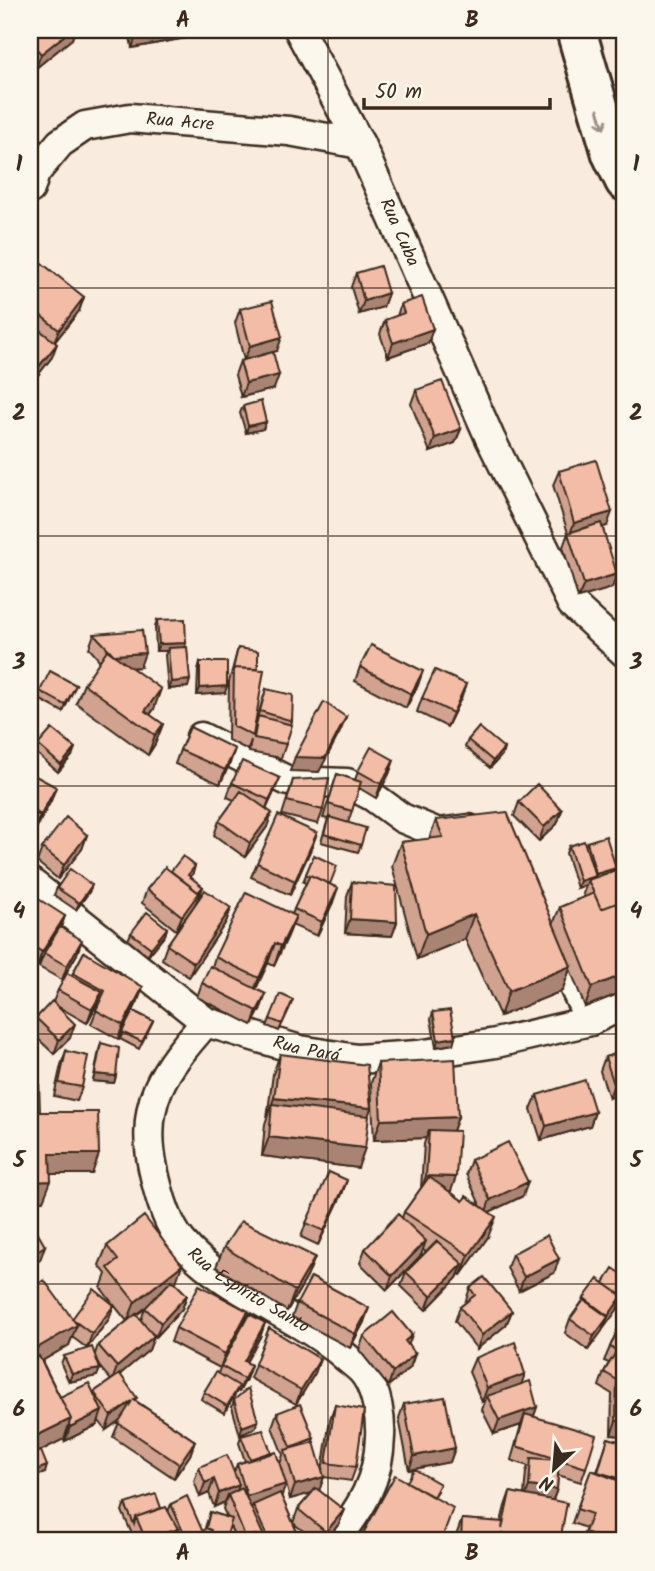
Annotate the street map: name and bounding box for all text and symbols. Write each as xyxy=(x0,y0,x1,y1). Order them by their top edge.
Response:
text: A xyxy=(176,3,190,39)
text: B xyxy=(465,3,479,39)
scale bar xyxy=(364,66,550,110)
text: 50 m xyxy=(375,76,422,109)
street label: Rua Acre xyxy=(145,105,215,139)
one-way arrow xyxy=(595,108,608,130)
text: 1 xyxy=(16,147,23,183)
text: 1 xyxy=(633,147,640,183)
street label: Rua Cuba xyxy=(371,194,427,271)
text: 2 xyxy=(12,396,26,432)
text: 2 xyxy=(629,396,643,432)
text: 3 xyxy=(12,645,26,681)
text: 3 xyxy=(629,645,643,681)
text: 4 xyxy=(13,894,26,930)
text: 4 xyxy=(630,894,643,930)
street label: Rua Pará xyxy=(269,1028,343,1071)
text: 5 xyxy=(12,1143,27,1179)
text: 5 xyxy=(629,1143,644,1179)
street label: Rua Espírito Santo xyxy=(180,1241,315,1341)
text: 6 xyxy=(13,1392,25,1428)
text: 6 xyxy=(630,1392,642,1428)
north arrow xyxy=(518,1434,588,1504)
text: N xyxy=(535,1466,559,1499)
text: A xyxy=(176,1536,190,1571)
text: B xyxy=(465,1536,479,1571)

